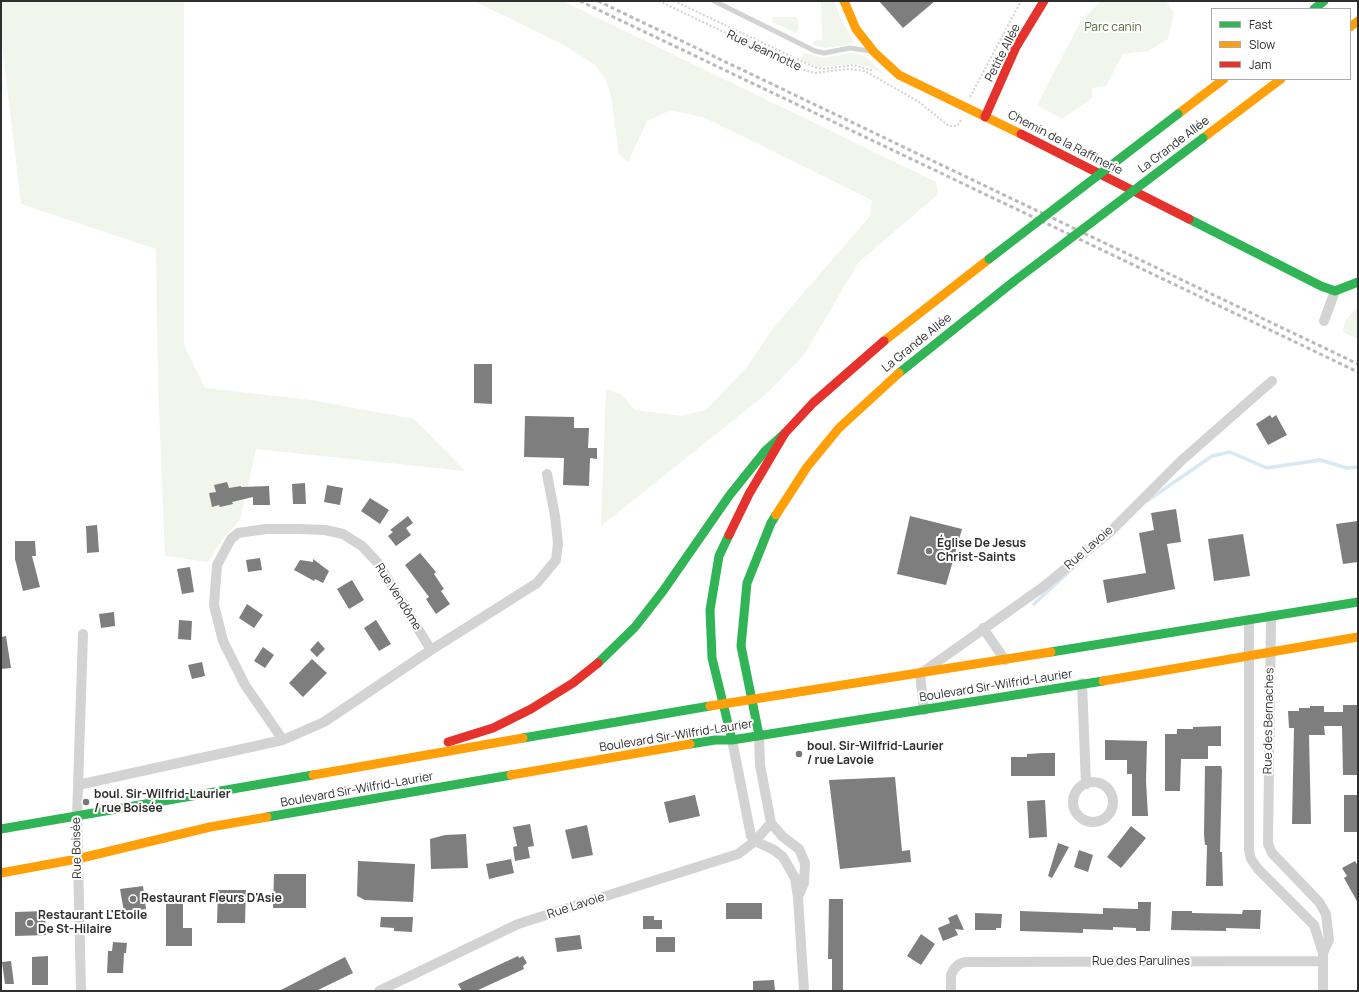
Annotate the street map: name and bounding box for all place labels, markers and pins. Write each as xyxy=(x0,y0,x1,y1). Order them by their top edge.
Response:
place label: Église De Jesus Christ-Saints xyxy=(937,537,1026,565)
marker: Église De Jesus Christ-Saints xyxy=(924,546,934,556)
place label: boul. Sir-Wilfrid-Laurier / rue Lavoie xyxy=(807,740,944,768)
marker: boul. Sir-Wilfrid-Laurier / rue Lavoie xyxy=(794,749,804,759)
place label: boul. Sir-Wilfrid-Laurier / rue Boisée xyxy=(94,788,231,816)
marker: boul. Sir-Wilfrid-Laurier / rue Boisée xyxy=(81,797,91,807)
place label: Restaurant Fleurs D'Asie xyxy=(141,892,282,906)
marker: Restaurant Fleurs D'Asie xyxy=(128,894,138,904)
place label: Restaurant L'Etoile De St-Hilaire xyxy=(38,909,147,937)
marker: Restaurant L'Etoile De St-Hilaire xyxy=(25,918,35,928)

